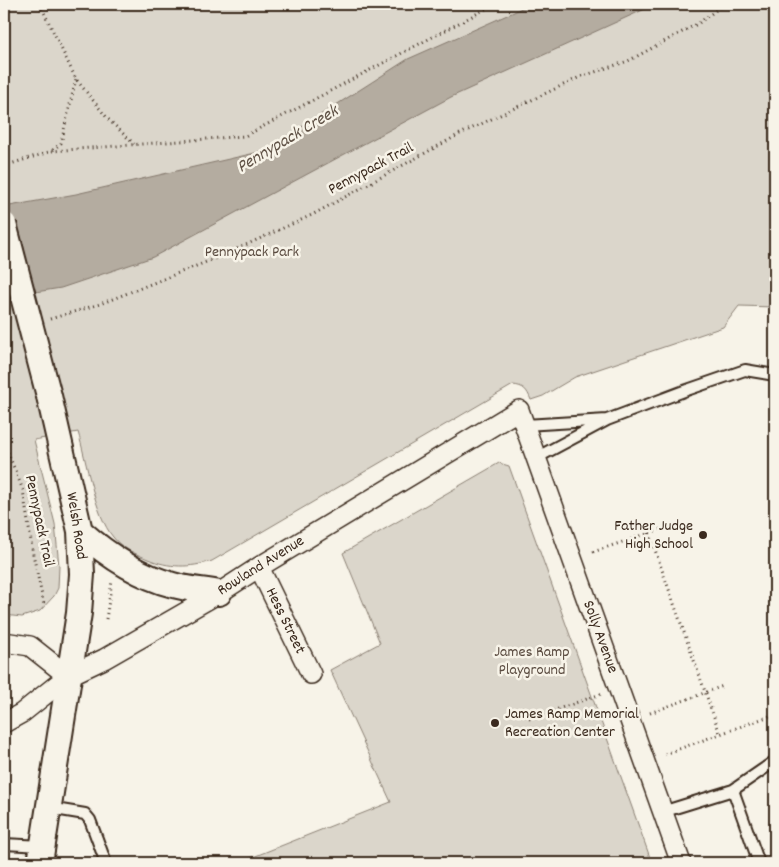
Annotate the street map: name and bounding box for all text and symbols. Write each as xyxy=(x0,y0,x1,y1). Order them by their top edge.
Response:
water label: Pennypack Creek xyxy=(233,99,345,180)
street label: Pennypack Trail xyxy=(324,137,418,201)
park label: Pennypack Park xyxy=(205,241,299,264)
street label: Pennypack Trail xyxy=(18,473,60,569)
street label: Welsh Road xyxy=(59,491,93,561)
place label: Father Judge High School xyxy=(614,515,693,556)
marker: Father Judge High School xyxy=(697,529,709,541)
street label: Rowland Avenue xyxy=(213,530,309,602)
street label: Hess Street xyxy=(259,584,311,658)
street label: Solly Avenue xyxy=(576,597,624,677)
park label: James Ramp Playground xyxy=(494,641,570,682)
place label: James Ramp Memorial Recreation Center xyxy=(505,703,639,744)
marker: James Ramp Memorial Recreation Center xyxy=(489,717,501,729)

